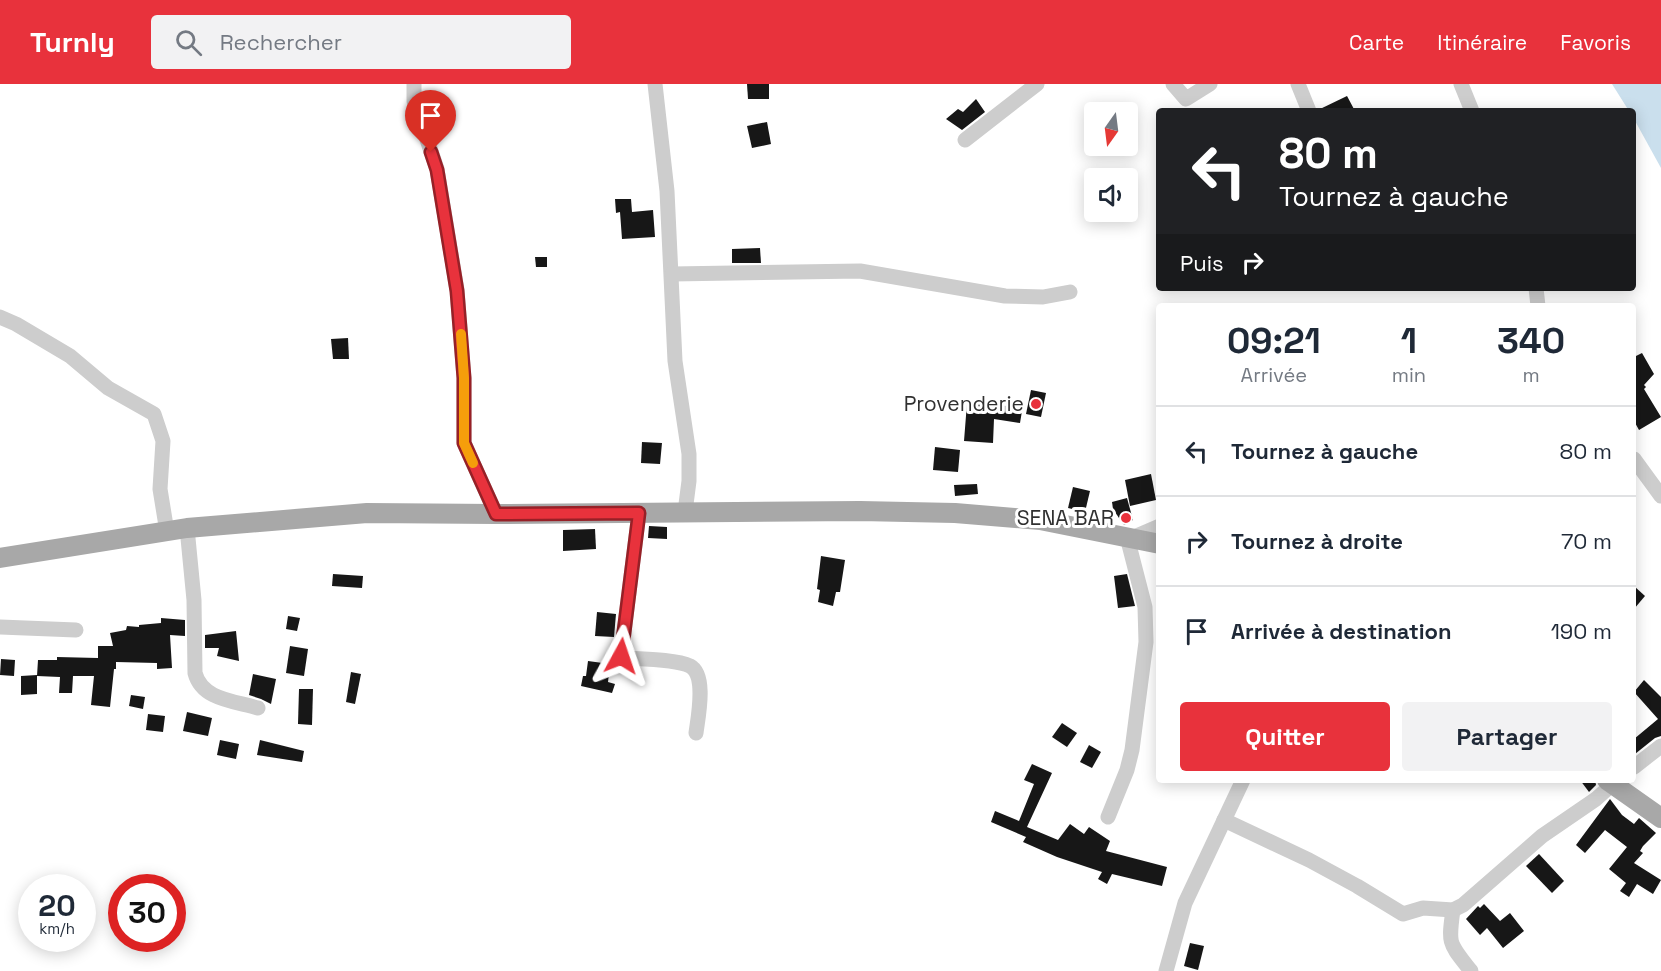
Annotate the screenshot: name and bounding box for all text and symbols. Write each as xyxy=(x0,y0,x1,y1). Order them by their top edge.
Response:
search box xyxy=(151,15,571,69)
text: Turnly xyxy=(30,24,115,60)
icon: search xyxy=(172,26,205,59)
text: Rechercher xyxy=(220,28,342,56)
text: Carte xyxy=(1349,29,1404,56)
text: Itinéraire xyxy=(1437,29,1527,56)
text: Favoris xyxy=(1560,29,1631,56)
pin xyxy=(405,90,456,152)
icon: arrive xyxy=(414,99,447,132)
north arrow xyxy=(1084,102,1138,156)
map controls xyxy=(1084,102,1138,222)
text: 80 m xyxy=(1279,127,1378,180)
icon: left xyxy=(1180,132,1258,210)
button: sound xyxy=(1084,168,1138,222)
text: Tournez à gauche xyxy=(1279,179,1509,214)
icon: right xyxy=(1236,246,1269,279)
text: Puis xyxy=(1180,249,1224,277)
text: 09:21 xyxy=(1227,318,1321,364)
text: 1 xyxy=(1401,318,1417,364)
text: 340 xyxy=(1497,318,1565,364)
text: Arrivée xyxy=(1241,362,1307,388)
text: min xyxy=(1392,362,1426,388)
text: m xyxy=(1522,362,1540,388)
place label: Provenderie xyxy=(904,390,1024,417)
marker: Provenderie xyxy=(1029,397,1043,411)
icon: left xyxy=(1180,435,1213,468)
text: Tournez à gauche xyxy=(1231,437,1418,465)
text: 80 m xyxy=(1560,437,1612,465)
place label: SENA BAR xyxy=(1017,504,1114,531)
marker: SENA BAR xyxy=(1119,511,1133,525)
icon: right xyxy=(1180,525,1213,558)
text: Tournez à droite xyxy=(1231,527,1403,555)
text: 70 m xyxy=(1561,527,1612,555)
icon: arrive xyxy=(1180,615,1213,648)
text: Arrivée à destination xyxy=(1231,617,1452,645)
text: 190 m xyxy=(1551,617,1612,645)
position arrow xyxy=(589,624,653,688)
button: Quitter xyxy=(1180,702,1390,771)
button: Partager xyxy=(1402,702,1612,771)
speed limit sign: 30 xyxy=(108,874,186,952)
text: 20 xyxy=(38,886,76,925)
text: km/h xyxy=(39,919,75,938)

